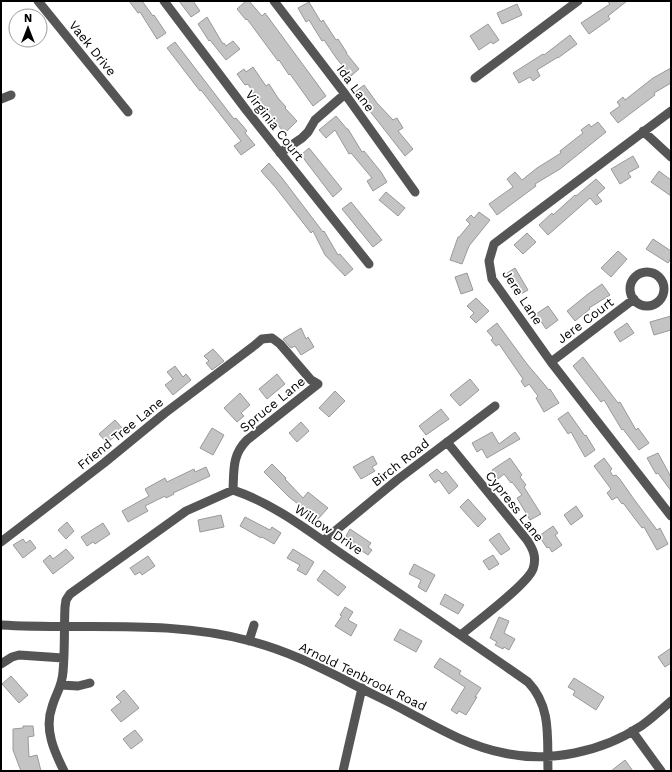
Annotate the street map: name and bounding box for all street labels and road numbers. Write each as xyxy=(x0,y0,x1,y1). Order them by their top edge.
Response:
street label: Vaek Drive xyxy=(66,18,119,79)
street label: Ida Lane xyxy=(334,62,378,115)
street label: Virginia Court xyxy=(242,87,307,164)
street label: Jere Lane xyxy=(499,267,546,328)
street label: Jere Court xyxy=(554,294,617,347)
street label: Spruce Lane xyxy=(237,374,308,435)
street label: Friend Tree Lane xyxy=(74,394,166,473)
street label: Birch Road xyxy=(369,435,432,489)
street label: Cypress Lane xyxy=(482,468,547,544)
street label: Willow Drive xyxy=(292,501,366,558)
street label: Arnold Tenbrook Road xyxy=(297,639,429,714)

